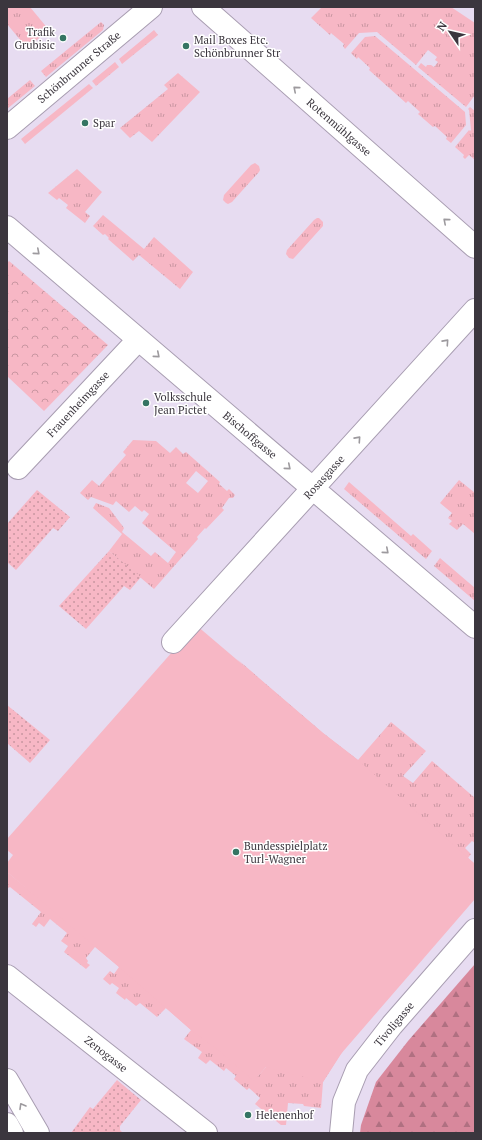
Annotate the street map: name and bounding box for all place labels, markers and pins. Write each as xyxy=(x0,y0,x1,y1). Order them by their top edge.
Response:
place label: Trafik Grubisic xyxy=(14,25,55,52)
marker: Trafik Grubisic xyxy=(58,33,68,43)
place label: Mail Boxes Etc. Schönbrunner Str xyxy=(194,33,281,60)
marker: Mail Boxes Etc. Schönbrunner Str xyxy=(181,41,191,51)
place label: Spar xyxy=(93,116,116,130)
marker: Spar xyxy=(80,118,90,128)
place label: Volksschule Jean Pictet xyxy=(154,390,212,417)
marker: Volksschule Jean Pictet xyxy=(141,398,151,408)
place label: Bundesspielplatz Turl-Wagner xyxy=(244,839,328,866)
marker: Bundesspielplatz Turl-Wagner xyxy=(231,847,241,857)
place label: Helenenhof xyxy=(256,1108,315,1122)
marker: Helenenhof xyxy=(243,1110,253,1120)

